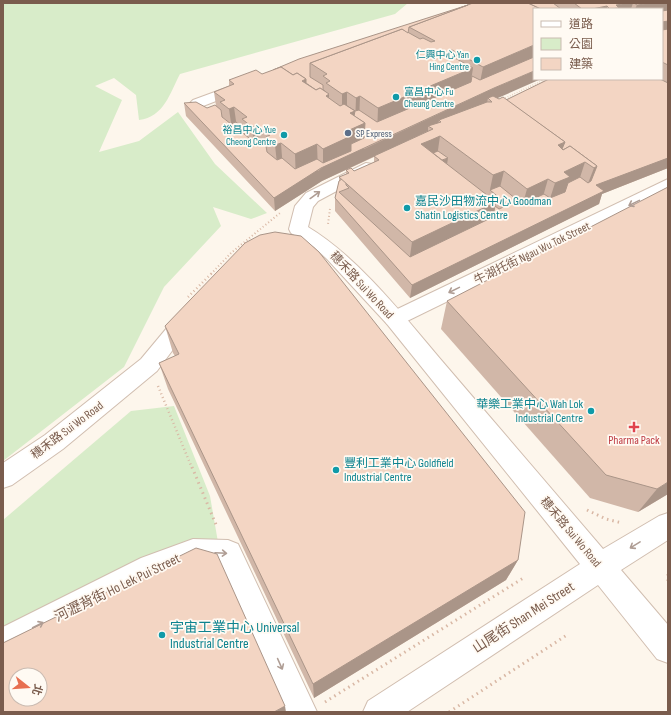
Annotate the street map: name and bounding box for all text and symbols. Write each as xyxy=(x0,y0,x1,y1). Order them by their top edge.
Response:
legend xyxy=(533,8,663,80)
text: 道路 xyxy=(569,17,593,32)
text: 公園 xyxy=(569,37,593,52)
place label: 仁興中心 Yan Hing Centre xyxy=(416,49,469,73)
marker: 仁興中心 Yan Hing Centre xyxy=(472,55,482,65)
text: 建築 xyxy=(569,57,593,72)
place label: 富昌中心 Fu Cheung Centre xyxy=(404,86,454,110)
marker: 富昌中心 Fu Cheung Centre xyxy=(391,92,401,102)
place label: 裕昌中心 Yue Cheong Centre xyxy=(222,124,276,148)
marker: SP Express xyxy=(343,128,353,138)
place label: SP Express xyxy=(356,128,392,140)
marker: 裕昌中心 Yue Cheong Centre xyxy=(279,130,289,140)
one-way arrow xyxy=(310,191,321,200)
place label: 嘉民沙田物流中心 Goodman Shatin Logistics Centre xyxy=(415,194,551,223)
one-way arrow xyxy=(628,200,640,207)
marker: 嘉民沙田物流中心 Goodman Shatin Logistics Centre xyxy=(402,203,412,213)
street label: 牛湖托街 Ngau Wu Tok Street xyxy=(472,219,593,288)
street label: 穗禾路 Sui Wo Road xyxy=(327,249,397,322)
one-way arrow xyxy=(448,287,460,294)
place label: 華樂工業中心 Wah Lok Industrial Centre xyxy=(476,397,583,426)
street label: 穗禾路 Sui Wo Road xyxy=(28,398,106,462)
marker: 華樂工業中心 Wah Lok Industrial Centre xyxy=(586,406,596,416)
marker: Pharma Pack xyxy=(629,422,639,432)
place label: Pharma Pack xyxy=(608,433,660,448)
place label: 豐利工業中心 Goldfield Industrial Centre xyxy=(344,456,453,485)
marker: 豐利工業中心 Goldfield Industrial Centre xyxy=(331,465,341,475)
street label: 穗禾路 Sui Wo Road xyxy=(537,494,604,570)
one-way arrow xyxy=(629,542,641,550)
one-way arrow xyxy=(214,549,227,557)
street label: 河瀝背街 Ho Lek Pui Street xyxy=(52,550,183,625)
street label: 山尾街 Shan Mei Street xyxy=(469,578,577,657)
place label: 宇宙工業中心 Universal Industrial Centre xyxy=(170,619,299,652)
one-way arrow xyxy=(32,621,44,629)
marker: 宇宙工業中心 Universal Industrial Centre xyxy=(157,630,167,640)
one-way arrow xyxy=(277,658,284,670)
north arrow xyxy=(8,667,48,707)
text: 北 xyxy=(29,683,45,697)

